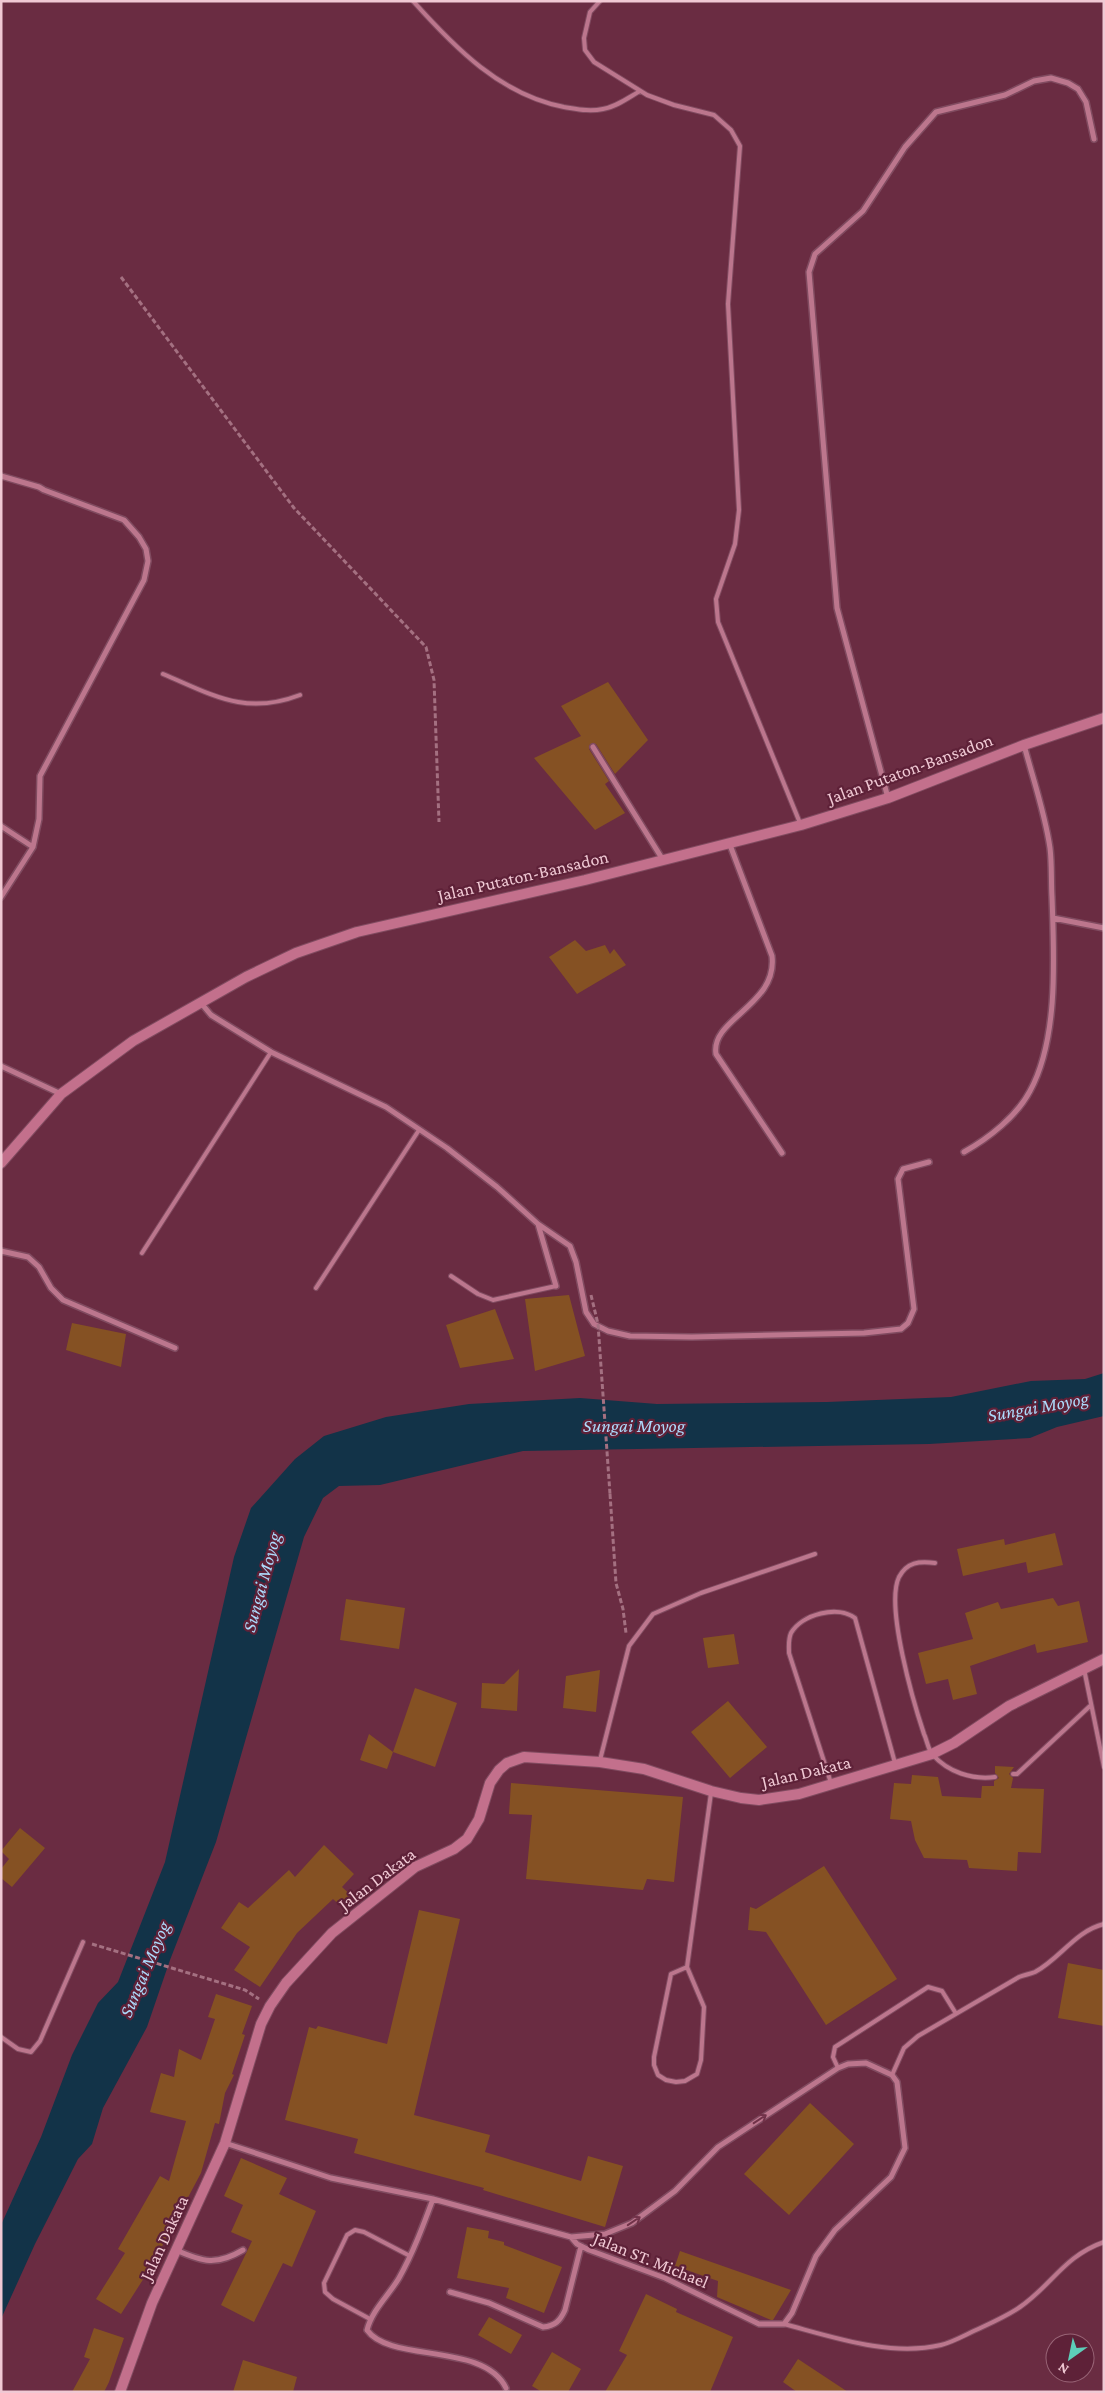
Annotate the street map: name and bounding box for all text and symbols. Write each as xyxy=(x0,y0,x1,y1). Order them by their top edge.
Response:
street label: Jalan Putaton-Bansadon xyxy=(823,730,996,809)
street label: Jalan Putaton-Bansadon xyxy=(434,847,611,906)
water label: Sungai Moyog xyxy=(986,1387,1091,1426)
water label: Sungai Moyog xyxy=(583,1415,686,1436)
water label: Sungai Moyog xyxy=(238,1529,285,1634)
street label: Jalan Dakata xyxy=(757,1752,853,1792)
street label: Jalan Dakata xyxy=(333,1844,419,1916)
water label: Sungai Moyog xyxy=(115,1918,174,2020)
one-way arrow xyxy=(752,2114,766,2124)
street label: Jalan Dakata xyxy=(135,2192,192,2285)
one-way arrow xyxy=(627,2216,641,2226)
street label: Jalan ST. Michael xyxy=(589,2227,712,2292)
north arrow xyxy=(1045,2333,1095,2383)
text: N xyxy=(1054,2359,1071,2378)

